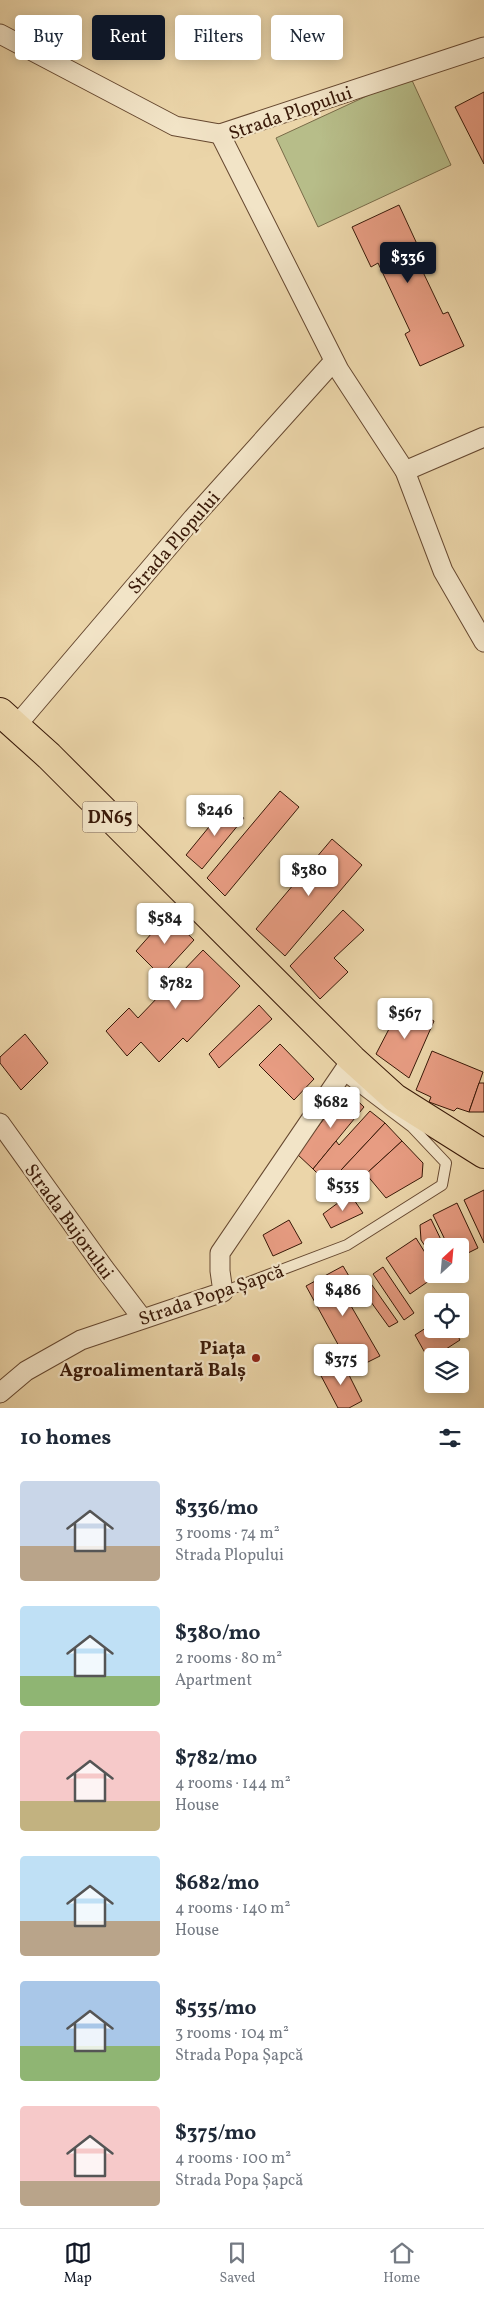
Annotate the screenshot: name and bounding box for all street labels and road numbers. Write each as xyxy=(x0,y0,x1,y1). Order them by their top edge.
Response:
street label: Strada Plopului xyxy=(225,80,356,147)
street label: Strada Plopului xyxy=(122,486,227,601)
road number: DN65 xyxy=(82,802,138,832)
street label: Strada Bujorului xyxy=(17,1159,119,1286)
street label: Strada Popa Șapcă xyxy=(135,1259,288,1333)

